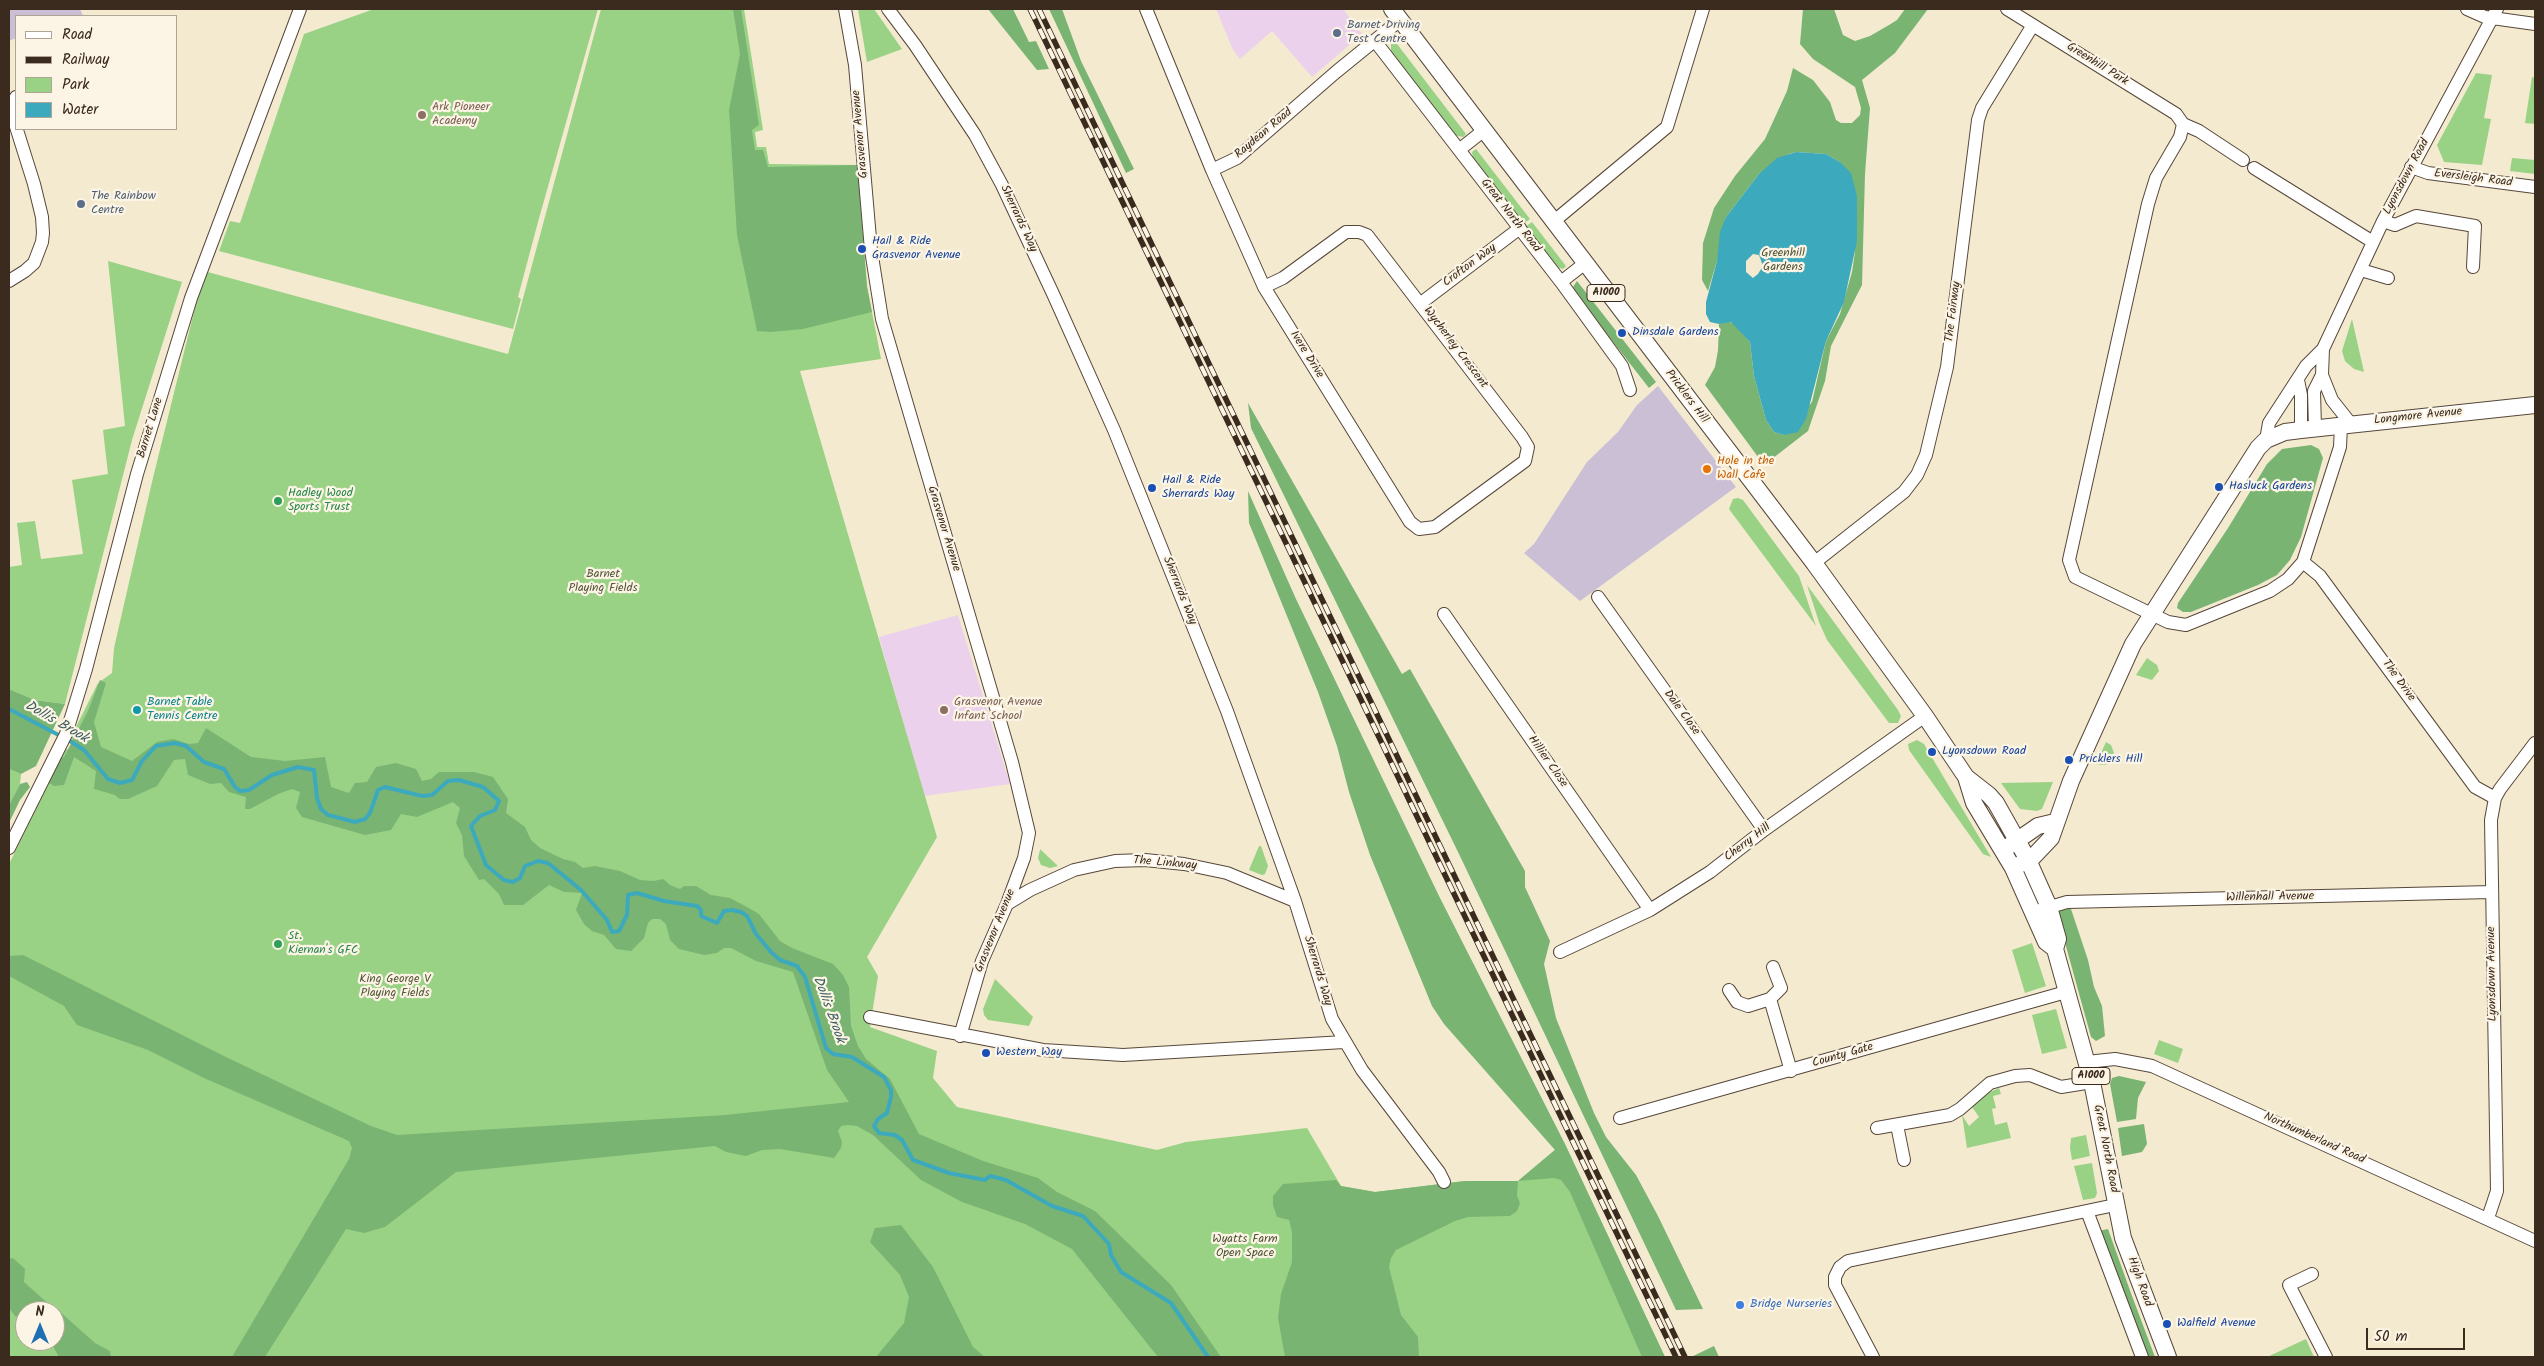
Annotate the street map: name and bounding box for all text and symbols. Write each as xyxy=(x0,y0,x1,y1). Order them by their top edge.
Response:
legend xyxy=(15,15,178,130)
place label: Barnet Driving Test Centre xyxy=(1347,19,1420,47)
text: Road xyxy=(62,23,92,47)
marker: Barnet Driving Test Centre xyxy=(1331,27,1343,39)
street label: Greenhill Park xyxy=(2063,40,2131,90)
text: Railway xyxy=(62,48,109,72)
text: Park xyxy=(62,73,89,97)
street label: Grasvenor Avenue xyxy=(850,89,872,179)
text: Water xyxy=(62,98,98,122)
place label: Ark Pioneer Academy xyxy=(432,101,490,129)
street label: Raydean Road xyxy=(1232,106,1296,162)
marker: Ark Pioneer Academy xyxy=(416,109,428,121)
street label: Lyonsdown Road xyxy=(2381,137,2433,217)
street label: Eversleigh Road xyxy=(2433,167,2513,191)
street label: Great North Road xyxy=(1477,176,1543,256)
street label: Sherrards Way xyxy=(996,183,1040,255)
place label: The Rainbow Centre xyxy=(91,190,156,218)
marker: The Rainbow Centre xyxy=(75,198,87,210)
place label: Hail & Ride Grasvenor Avenue xyxy=(872,235,960,263)
street label: Crofton Way xyxy=(1440,241,1500,291)
marker: Hail & Ride Grasvenor Avenue xyxy=(856,243,868,255)
park label: Greenhill Gardens xyxy=(1761,247,1805,275)
street label: The Fairway xyxy=(1943,281,1965,343)
road number: A1000 xyxy=(1587,284,1625,302)
street label: Wycherley Crescent xyxy=(1420,304,1490,392)
place label: Dinsdale Gardens xyxy=(1632,326,1719,340)
marker: Dinsdale Gardens xyxy=(1616,327,1628,339)
street label: Ivere Drive xyxy=(1286,329,1326,381)
street label: Pricklers Hill xyxy=(1661,367,1711,427)
street label: Barnet Lane xyxy=(135,396,167,460)
street label: Longmore Avenue xyxy=(2373,405,2463,429)
place label: Hole in the Wall Cafe xyxy=(1717,455,1774,483)
marker: Hole in the Wall Cafe xyxy=(1701,463,1713,475)
place label: Hail & Ride Sherrards Way xyxy=(1162,474,1234,502)
place label: Hasluck Gardens xyxy=(2229,480,2312,494)
marker: Hasluck Gardens xyxy=(2213,481,2225,493)
marker: Hail & Ride Sherrards Way xyxy=(1146,482,1158,494)
street label: Grasvenor Avenue xyxy=(923,485,963,573)
place label: Hadley Wood Sports Trust xyxy=(288,487,353,515)
marker: Hadley Wood Sports Trust xyxy=(272,495,284,507)
street label: Sherrards Way xyxy=(1159,555,1199,627)
park label: Barnet Playing Fields xyxy=(568,568,638,596)
street label: The Drive xyxy=(2378,657,2418,705)
street label: Dale Close xyxy=(1660,687,1702,739)
place label: Barnet Table Tennis Centre xyxy=(147,696,217,724)
place label: Grasvenor Avenue Infant School xyxy=(954,696,1042,724)
water label: Dollis Brook xyxy=(22,698,90,748)
marker: Barnet Table Tennis Centre xyxy=(131,704,143,716)
marker: Grasvenor Avenue Infant School xyxy=(938,704,950,716)
street label: Hillier Close xyxy=(1524,733,1570,791)
place label: Lyonsdown Road xyxy=(1942,745,2026,759)
marker: Lyonsdown Road xyxy=(1926,746,1938,758)
place label: Pricklers Hill xyxy=(2079,753,2142,767)
marker: Pricklers Hill xyxy=(2063,754,2075,766)
street label: Cherry Hill xyxy=(1722,821,1774,865)
street label: The Linkway xyxy=(1133,854,1197,874)
street label: Grasvenor Avenue xyxy=(973,887,1019,975)
street label: Willenhall Avenue xyxy=(2226,890,2314,906)
street label: Lyonsdown Avenue xyxy=(2485,926,2501,1022)
place label: St. Kiernan's GFC xyxy=(288,930,358,958)
street label: Sherrards Way xyxy=(1300,934,1334,1008)
marker: St. Kiernan's GFC xyxy=(272,938,284,950)
park label: King George V Playing Fields xyxy=(359,973,431,1001)
water label: Dollis Brook xyxy=(808,974,848,1046)
street label: County Gate xyxy=(1811,1040,1875,1072)
place label: Western Way xyxy=(996,1046,1062,1060)
marker: Western Way xyxy=(980,1047,992,1059)
road number: A1000 xyxy=(2072,1068,2110,1084)
street label: Great North Road xyxy=(2089,1104,2121,1194)
street label: Northumberland Road xyxy=(2261,1110,2367,1168)
park label: Wyatts Farm Open Space xyxy=(1212,1233,1278,1261)
street label: High Road xyxy=(2123,1255,2155,1309)
place label: Bridge Nurseries xyxy=(1750,1298,1832,1312)
marker: Bridge Nurseries xyxy=(1734,1299,1746,1311)
north arrow xyxy=(15,1301,65,1351)
text: N xyxy=(36,1301,44,1323)
place label: Walfield Avenue xyxy=(2177,1317,2256,1331)
marker: Walfield Avenue xyxy=(2161,1318,2173,1330)
scale bar xyxy=(2369,1318,2468,1350)
text: 50 m xyxy=(2374,1325,2408,1349)

